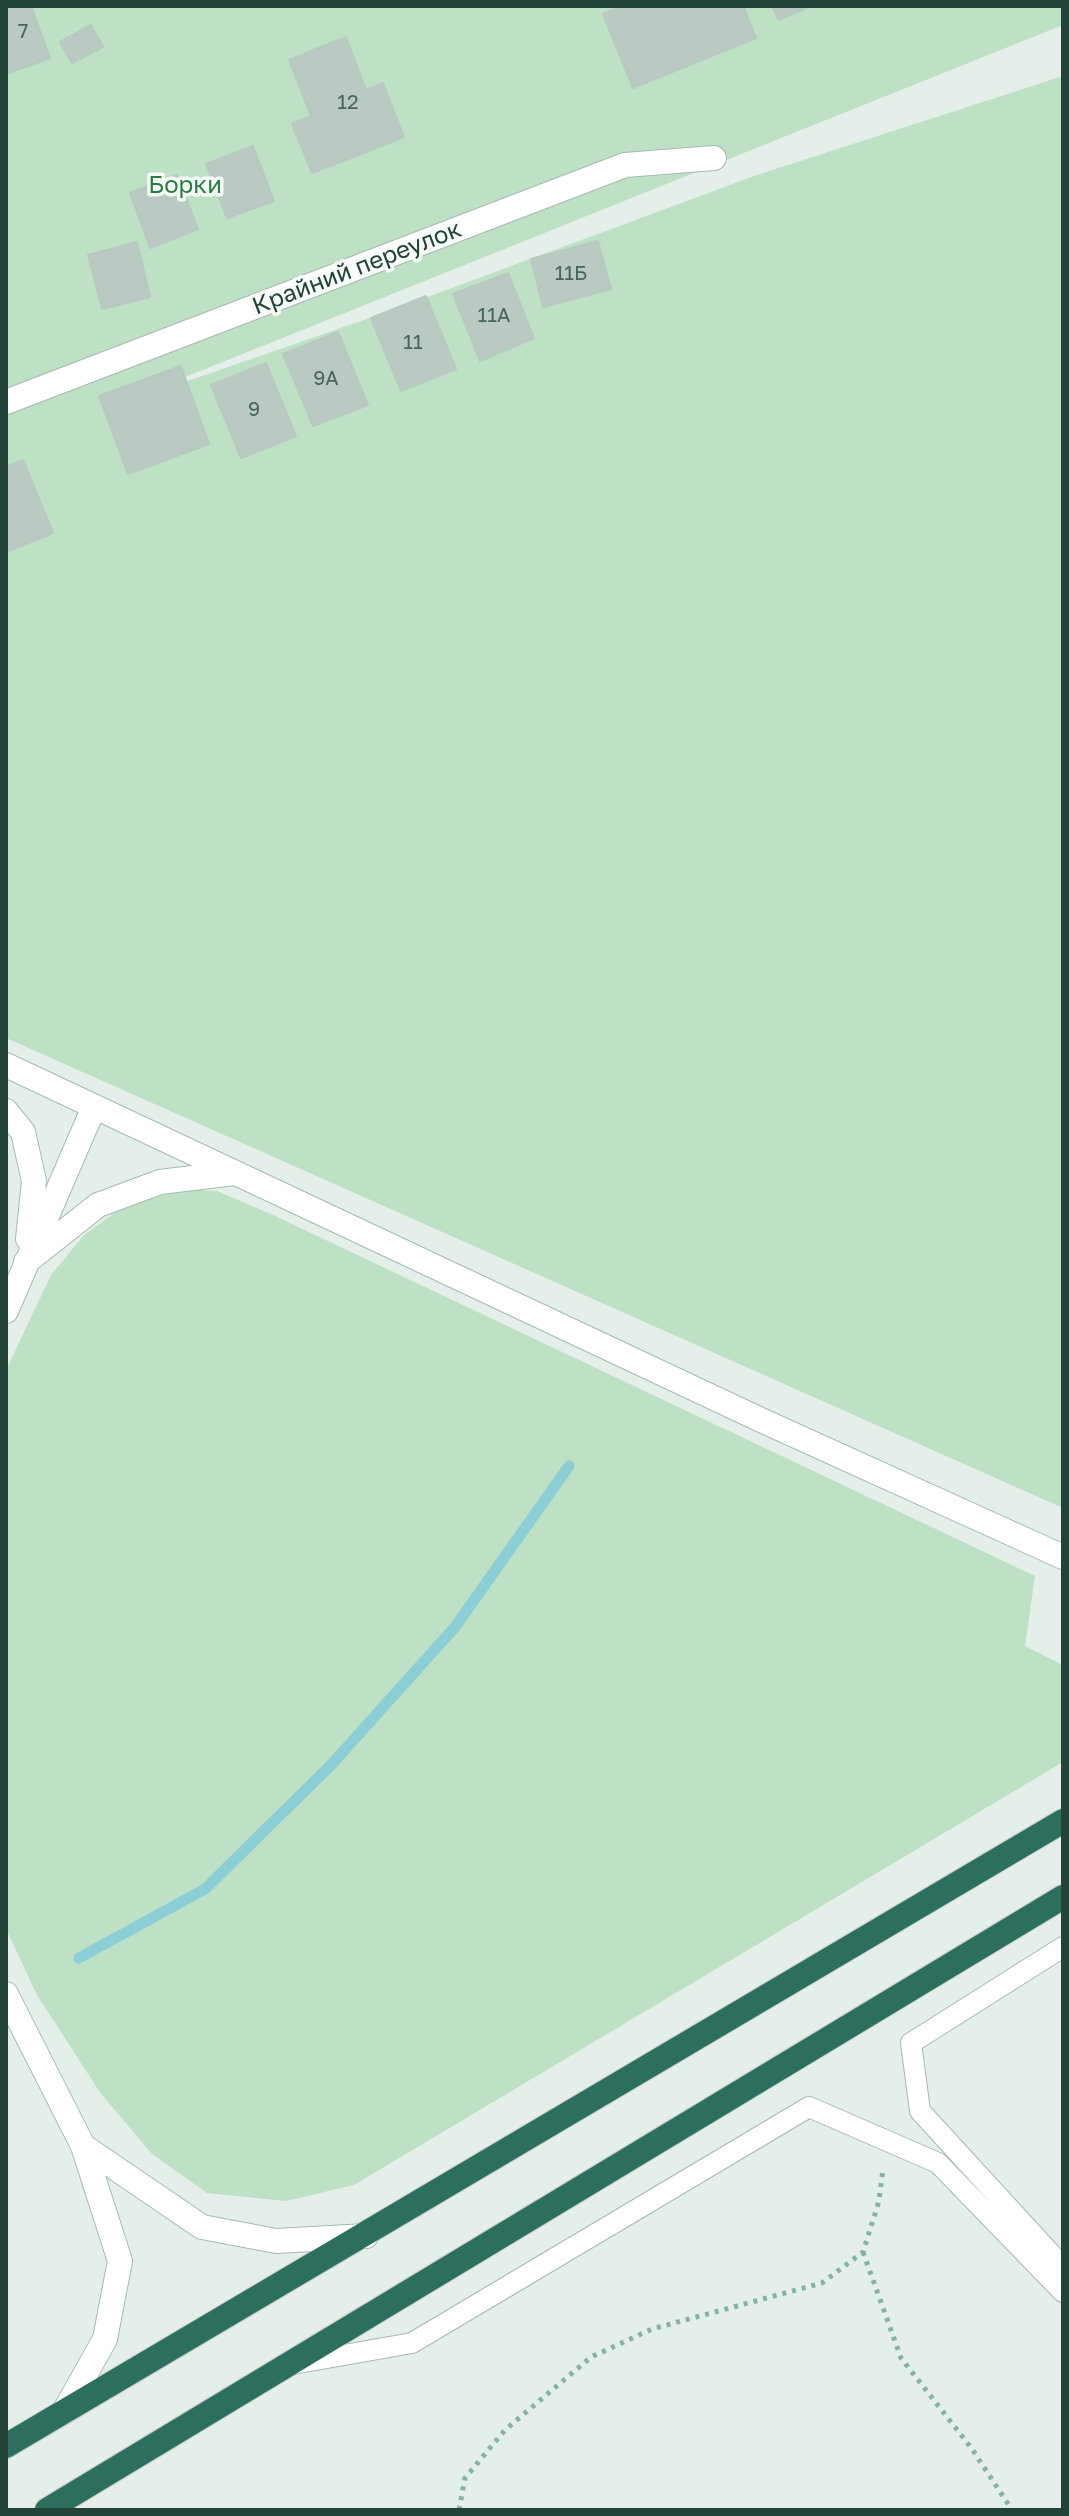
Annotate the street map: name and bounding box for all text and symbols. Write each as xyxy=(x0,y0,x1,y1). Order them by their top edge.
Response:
house number: 7 xyxy=(18,20,28,44)
house number: 12 xyxy=(337,91,359,115)
park label: Борки xyxy=(148,171,222,199)
street label: Крайний переулок xyxy=(248,215,466,321)
house number: 11Б xyxy=(555,262,587,286)
house number: 11А xyxy=(478,304,510,328)
house number: 11 xyxy=(403,331,423,355)
house number: 9А xyxy=(313,367,339,391)
house number: 9 xyxy=(248,398,260,422)

